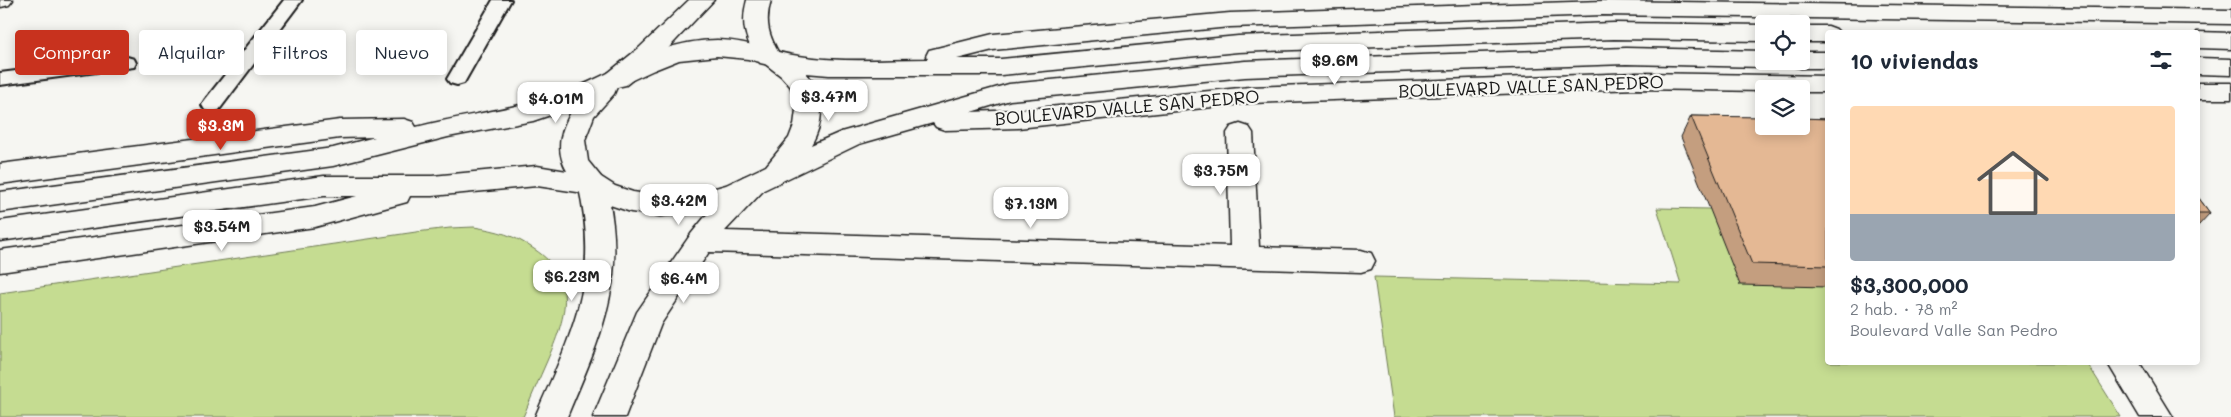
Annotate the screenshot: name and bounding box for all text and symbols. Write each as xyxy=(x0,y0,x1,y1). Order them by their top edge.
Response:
map controls xyxy=(1755,15,1810,135)
button: locate xyxy=(1755,15,1810,70)
chip: Comprar xyxy=(15,30,129,75)
chip: Alquilar xyxy=(139,30,244,75)
chip: Filtros xyxy=(254,30,346,75)
chip: Nuevo xyxy=(356,30,447,75)
pin: $9.6M xyxy=(1300,44,1370,86)
icon: filters xyxy=(2147,46,2175,74)
text: 10 viviendas xyxy=(1850,47,1979,74)
text: $9.6M xyxy=(1311,49,1359,70)
street label: BOULEVARD VALLE SAN PEDRO xyxy=(1398,69,1664,103)
pin: $3.47M xyxy=(788,80,870,122)
button: layers xyxy=(1755,80,1810,135)
pin: $4.01M xyxy=(515,82,597,124)
street label: BOULEVARD VALLE SAN PEDRO xyxy=(994,83,1260,131)
text: $3.47M xyxy=(801,85,857,106)
text: $4.01M xyxy=(528,87,584,108)
pin: $3.3M xyxy=(186,108,256,151)
text: $3.3M xyxy=(198,114,244,135)
icon: home xyxy=(1968,138,2058,228)
pin: $3.75M xyxy=(1180,154,1262,196)
text: $3.75M xyxy=(1193,159,1249,180)
pin: $3.42M xyxy=(638,184,720,226)
pin: $7.13M xyxy=(990,186,1072,229)
text: $3.42M xyxy=(651,189,707,210)
text: $7.13M xyxy=(1004,192,1058,213)
pin: $3.54M xyxy=(181,210,263,252)
text: $3.54M xyxy=(194,215,250,236)
pin: $6.23M xyxy=(531,260,613,302)
pin: $6.4M xyxy=(649,262,719,304)
text: $6.23M xyxy=(544,265,600,286)
text: $6.4M xyxy=(660,267,708,288)
text: $3,300,000 xyxy=(1850,271,1969,298)
text: 2 hab. · 78 m² xyxy=(1850,298,1958,319)
text: Boulevard Valle San Pedro xyxy=(1850,319,2057,340)

